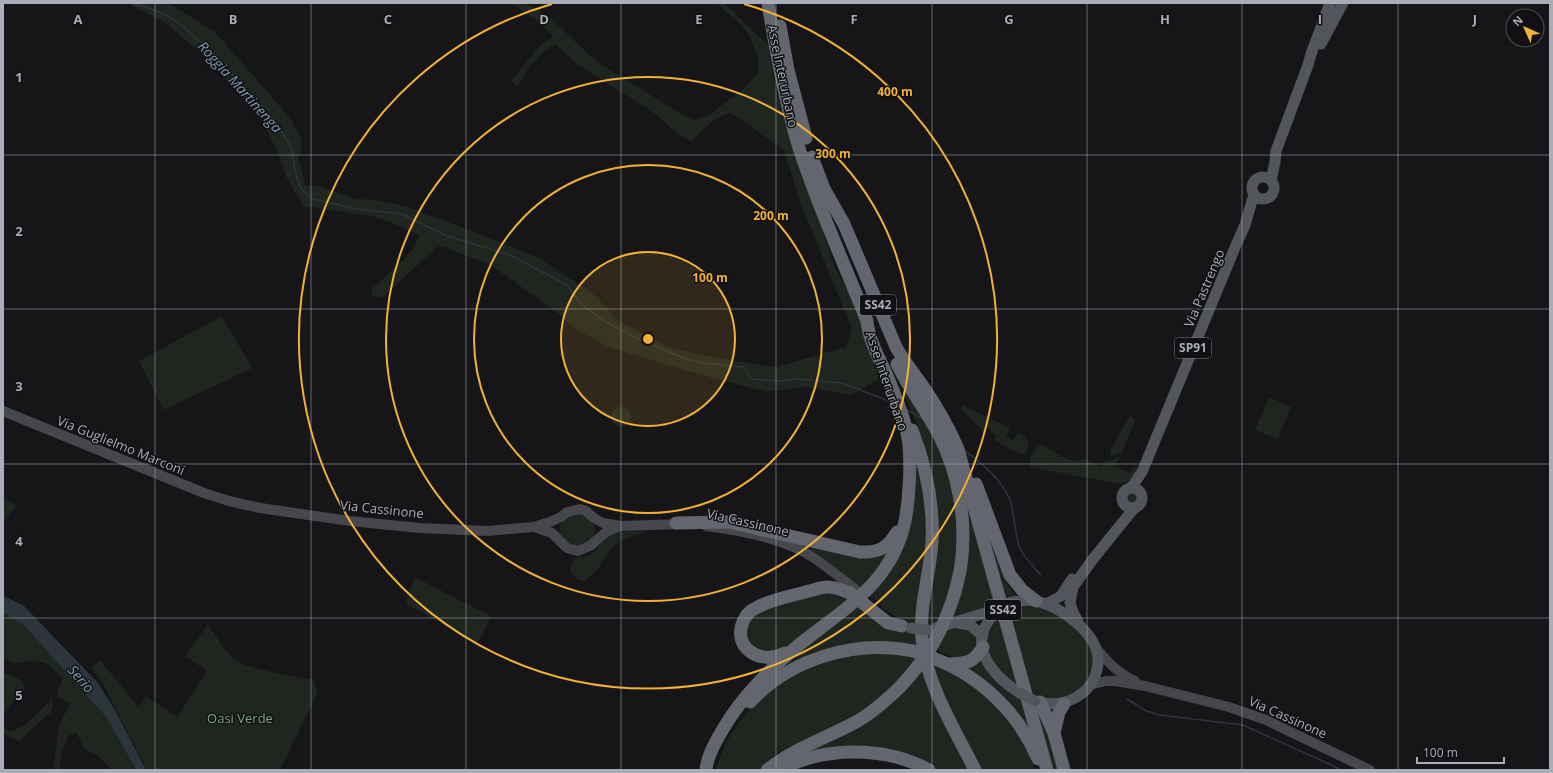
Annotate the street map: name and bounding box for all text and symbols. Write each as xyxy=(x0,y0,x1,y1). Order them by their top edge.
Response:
north arrow xyxy=(1505,8,1545,48)
text: A xyxy=(74,10,83,28)
text: B xyxy=(229,10,238,28)
text: C xyxy=(384,10,392,28)
text: D xyxy=(539,10,549,28)
text: E xyxy=(695,10,703,28)
text: F xyxy=(850,10,858,28)
text: G xyxy=(1004,10,1014,28)
text: H xyxy=(1160,10,1170,28)
text: I xyxy=(1318,10,1322,28)
text: J xyxy=(1472,10,1477,28)
text: N xyxy=(1509,12,1526,29)
street label: Asse Interurbano xyxy=(763,23,803,129)
water label: Roggia Martinenga xyxy=(194,37,287,137)
text: 1 xyxy=(15,68,23,86)
text: 400 m xyxy=(877,83,913,100)
text: 300 m xyxy=(815,145,851,162)
text: 200 m xyxy=(753,207,789,224)
text: 2 xyxy=(15,222,23,240)
street label: Via Pastrengo xyxy=(1180,246,1229,330)
text: 100 m xyxy=(692,269,728,286)
road number: SS42 xyxy=(860,295,896,315)
street label: Asse Interurbano xyxy=(861,329,913,433)
centre of rings xyxy=(641,332,655,346)
road number: SP91 xyxy=(1175,338,1211,358)
text: 3 xyxy=(15,377,23,395)
street label: Via Guglielmo Marconi xyxy=(55,411,187,479)
street label: Via Cassinone xyxy=(339,496,425,522)
street label: Via Cassinone xyxy=(705,504,791,540)
text: 4 xyxy=(15,532,23,550)
road number: SS42 xyxy=(985,600,1021,620)
water label: Serio xyxy=(64,661,99,697)
text: 5 xyxy=(15,686,23,704)
street label: Via Cassinone xyxy=(1246,692,1330,742)
park label: Oasi Verde xyxy=(207,709,273,727)
scale bar xyxy=(1417,739,1504,765)
text: 100 m xyxy=(1423,744,1458,761)

